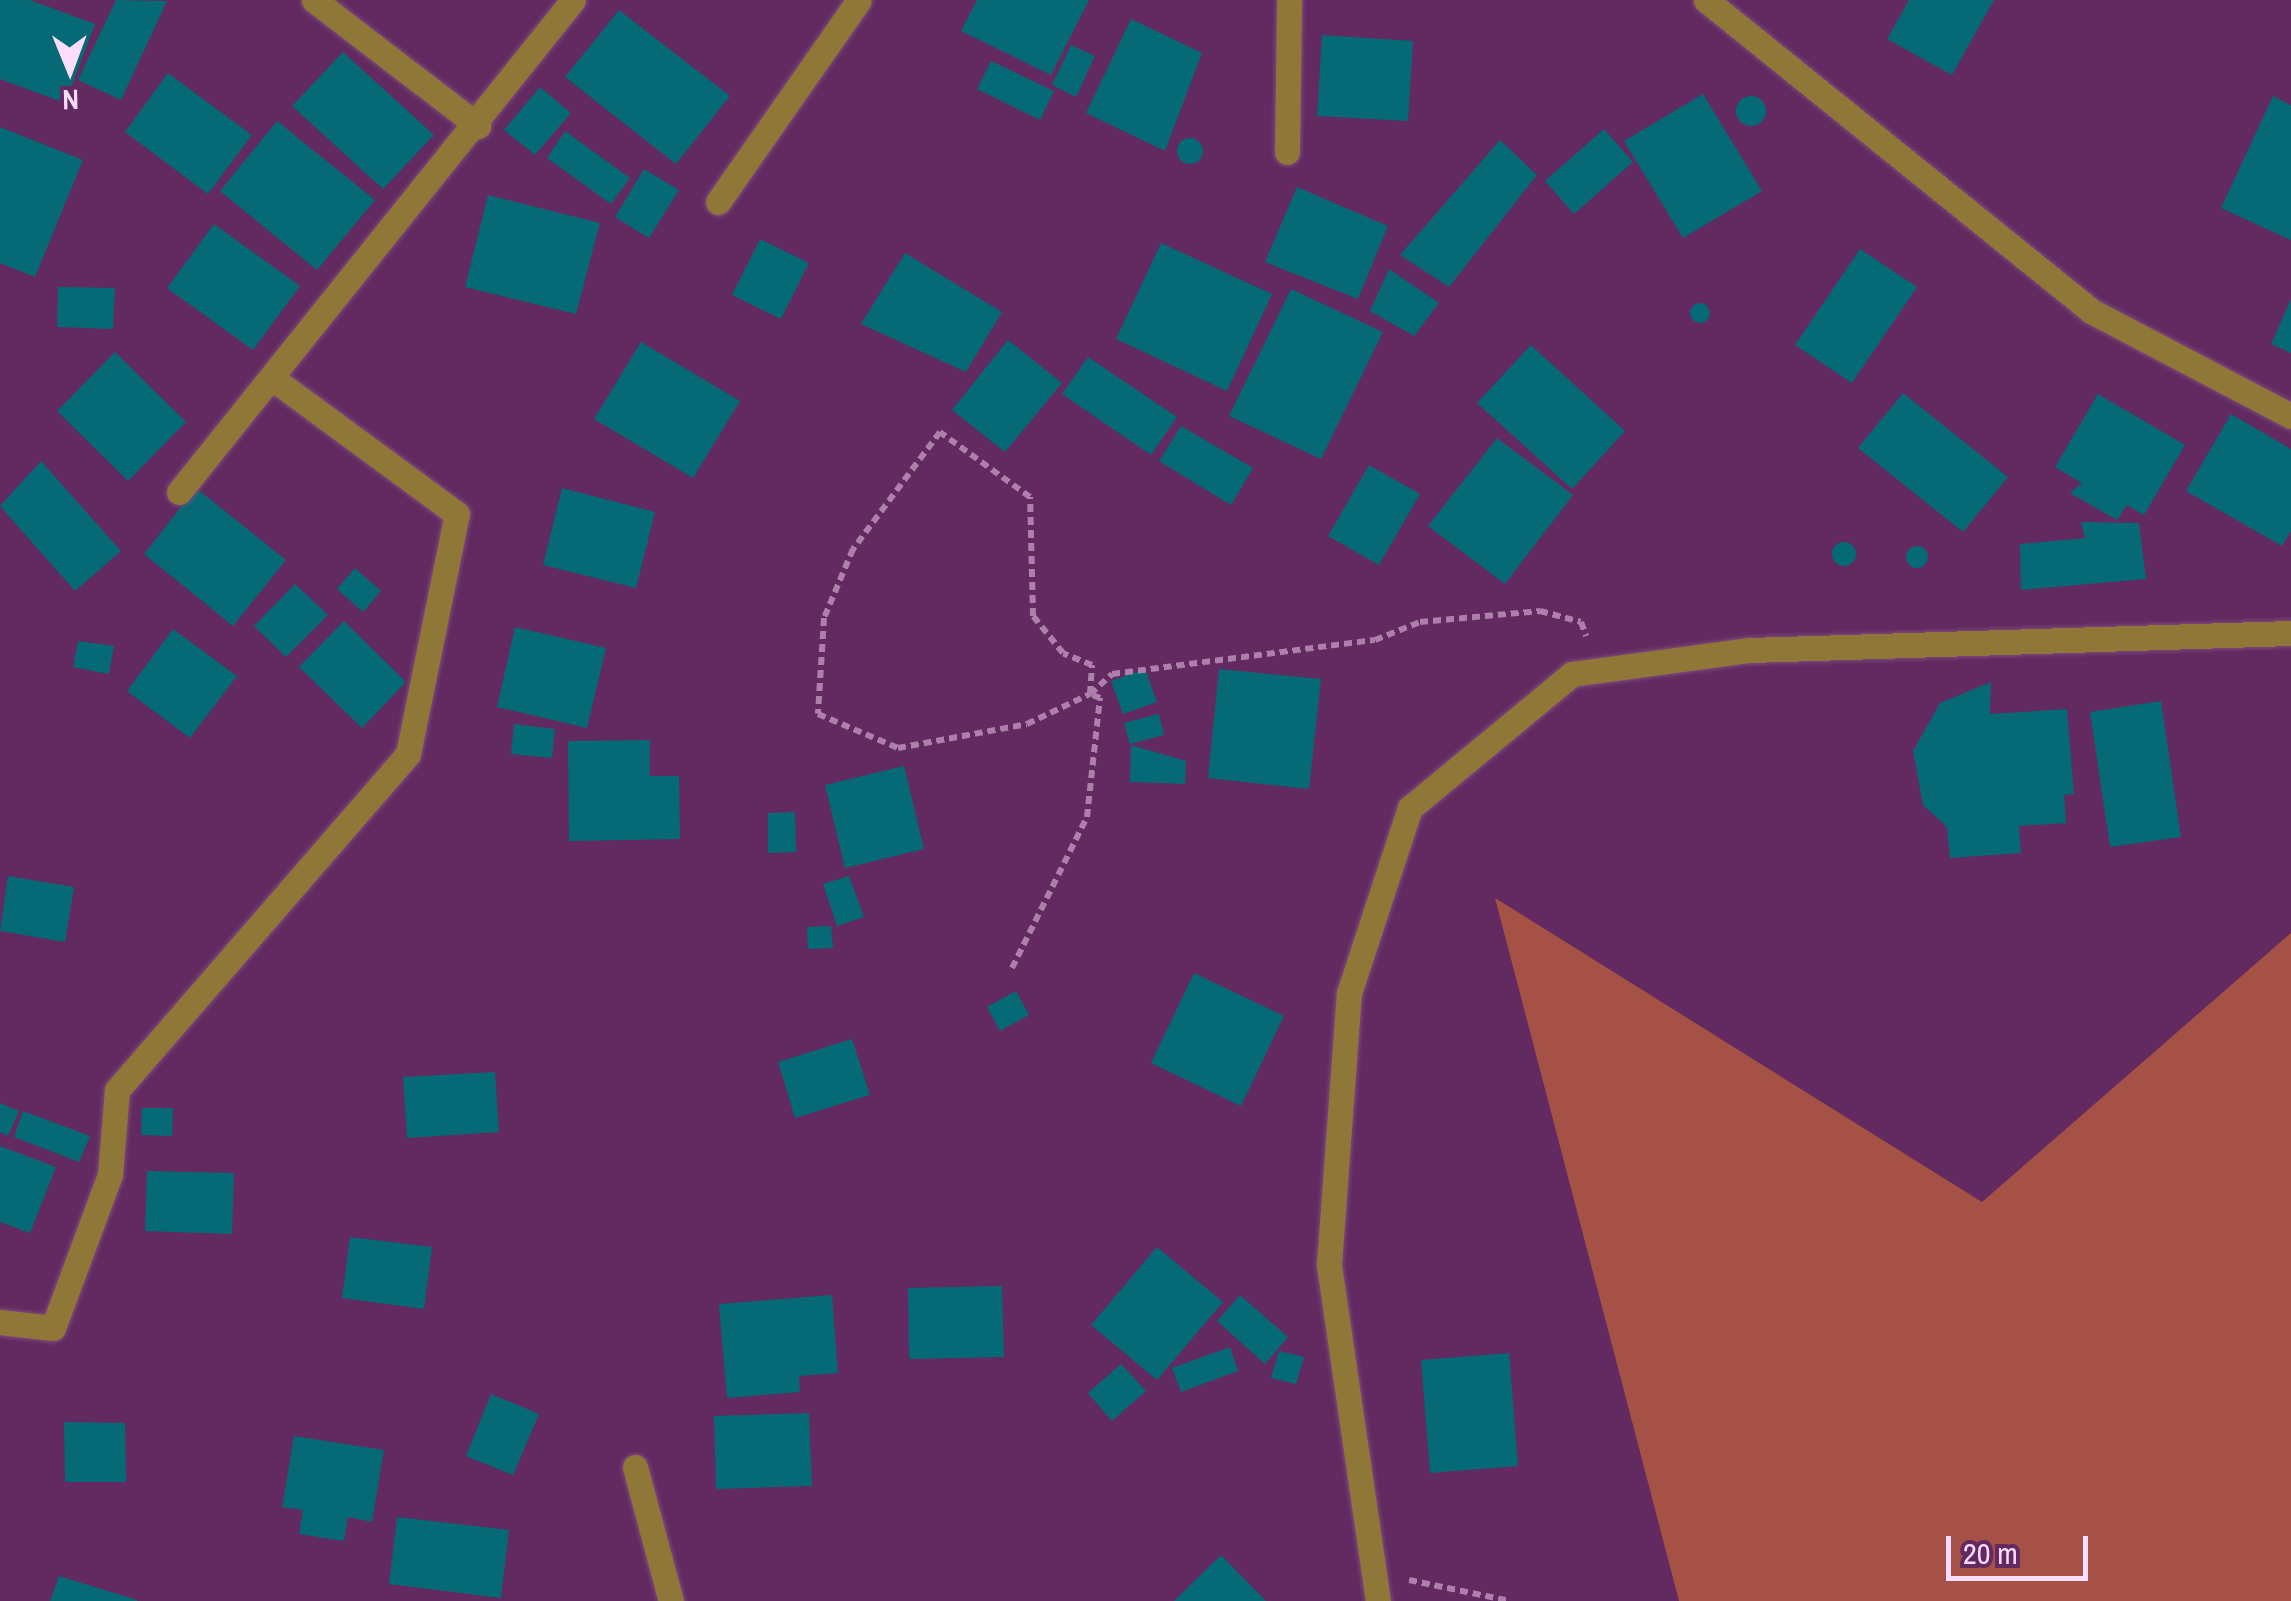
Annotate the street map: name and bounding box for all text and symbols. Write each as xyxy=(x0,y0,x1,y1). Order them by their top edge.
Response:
north arrow xyxy=(20,20,120,120)
text: N xyxy=(62,81,79,119)
scale bar xyxy=(1951,1516,2094,1578)
text: 20 m xyxy=(1963,1533,2018,1573)

